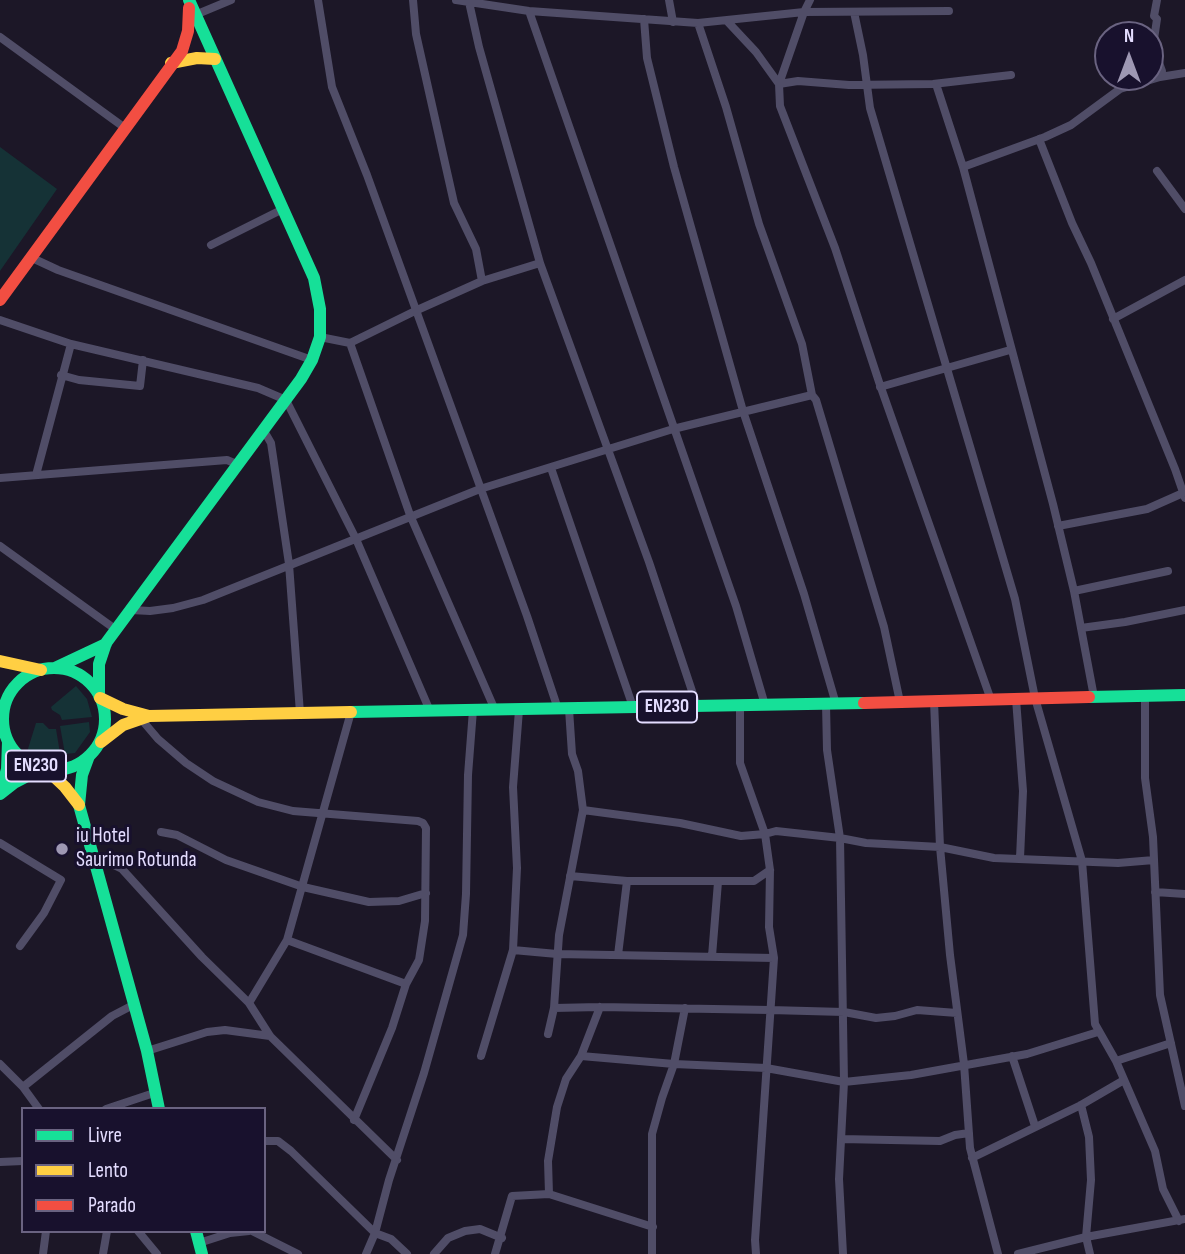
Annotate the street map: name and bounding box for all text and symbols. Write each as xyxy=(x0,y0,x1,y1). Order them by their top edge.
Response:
north arrow xyxy=(1094,21,1164,91)
text: N xyxy=(1124,25,1134,48)
road number: EN230 xyxy=(637,692,697,722)
road number: EN230 xyxy=(6,750,66,782)
place label: iu Hotel Saurimo Rotunda xyxy=(76,824,196,874)
marker: iu Hotel Saurimo Rotunda xyxy=(54,841,70,857)
legend xyxy=(21,1107,266,1233)
text: Livre xyxy=(88,1123,122,1148)
text: Lento xyxy=(88,1158,128,1183)
text: Parado xyxy=(88,1193,136,1218)

